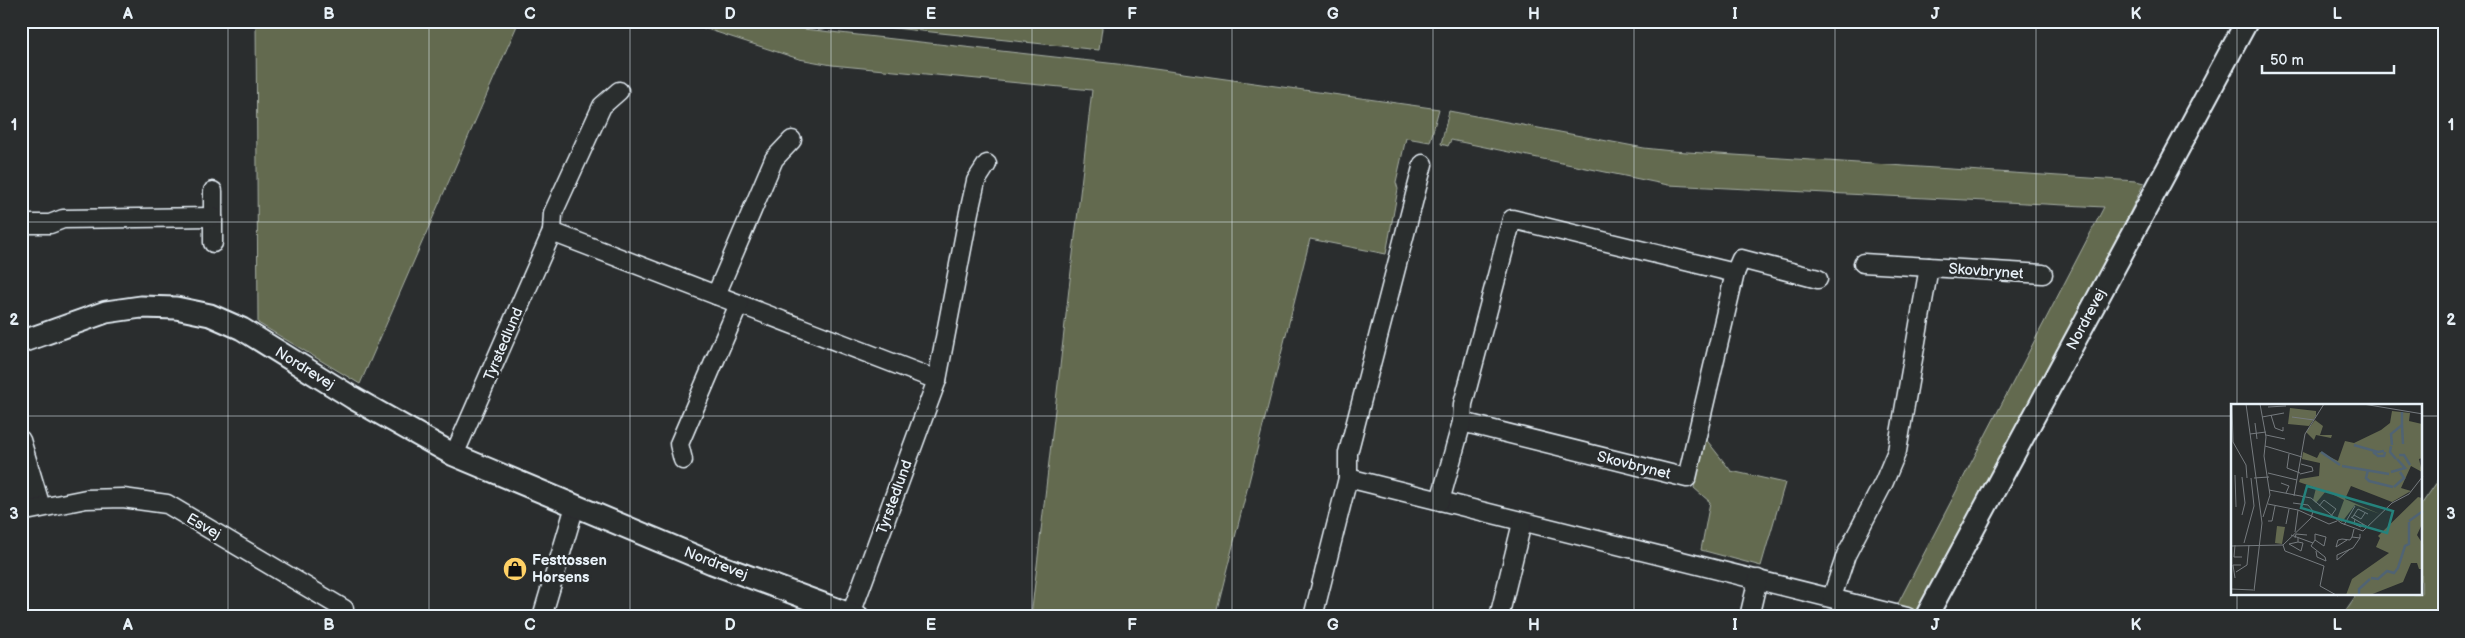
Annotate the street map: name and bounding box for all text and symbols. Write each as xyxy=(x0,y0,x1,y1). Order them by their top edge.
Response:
text: A xyxy=(122,5,133,24)
text: B xyxy=(323,5,335,24)
text: C xyxy=(524,5,536,24)
text: D xyxy=(724,5,736,24)
text: E xyxy=(926,5,936,24)
text: F xyxy=(1127,5,1137,24)
text: G xyxy=(1327,5,1339,24)
text: H xyxy=(1528,5,1540,24)
text: I xyxy=(1732,5,1738,24)
text: J xyxy=(1931,5,1940,24)
text: K xyxy=(2131,5,2142,24)
text: L xyxy=(2332,5,2342,24)
scale bar xyxy=(2262,42,2395,74)
text: 50 m xyxy=(2270,51,2304,70)
text: 1 xyxy=(11,116,17,135)
text: 1 xyxy=(2448,116,2454,135)
street label: Skovbrynet xyxy=(1948,259,2025,284)
street label: Nordrevej xyxy=(2062,285,2111,353)
street label: Tyrstedlund xyxy=(480,305,527,384)
text: 2 xyxy=(9,311,19,330)
text: 2 xyxy=(2446,311,2456,330)
street label: Nordrevej xyxy=(271,343,338,394)
inset map xyxy=(2231,404,2422,596)
street label: Skovbrynet xyxy=(1595,447,1673,484)
street label: Tyrstedlund xyxy=(872,457,917,537)
text: 3 xyxy=(9,505,19,524)
text: 3 xyxy=(2446,505,2456,524)
street label: Esvej xyxy=(183,509,224,544)
street label: Nordrevej xyxy=(681,543,750,584)
place label: Festtossen Horsens xyxy=(532,551,607,587)
shop icon: Festtossen Horsens xyxy=(502,556,528,582)
text: A xyxy=(122,616,133,635)
text: B xyxy=(323,616,335,635)
text: C xyxy=(524,616,536,635)
text: D xyxy=(724,616,736,635)
text: E xyxy=(926,616,936,635)
text: F xyxy=(1127,616,1137,635)
text: G xyxy=(1327,616,1339,635)
text: H xyxy=(1528,616,1540,635)
text: I xyxy=(1732,616,1738,635)
text: J xyxy=(1931,616,1940,635)
text: K xyxy=(2131,616,2142,635)
text: L xyxy=(2332,616,2342,635)

